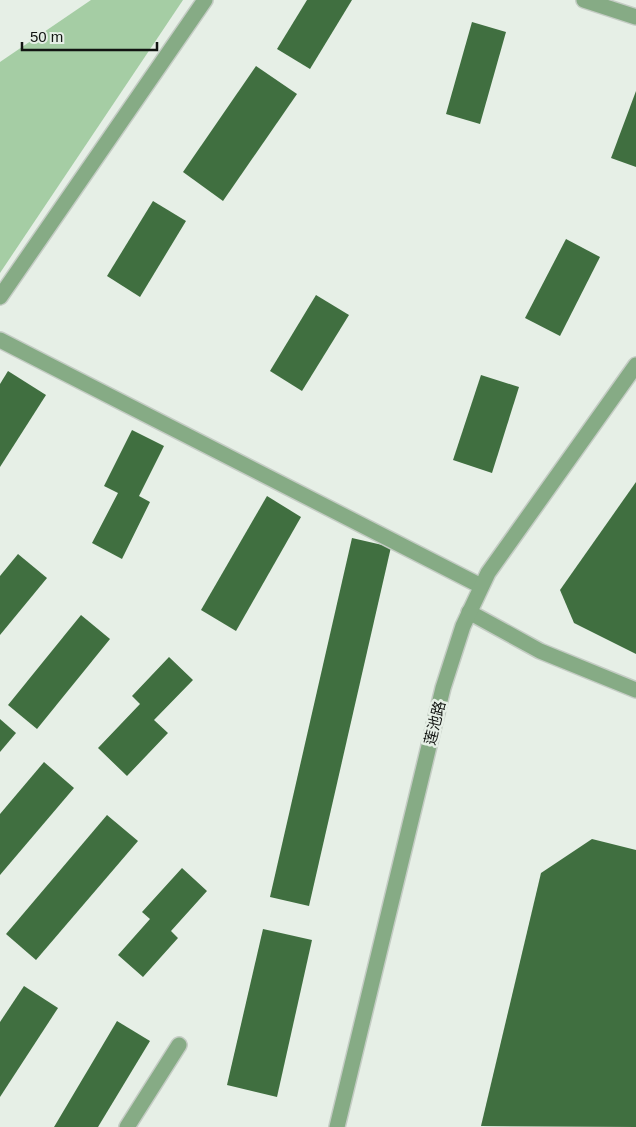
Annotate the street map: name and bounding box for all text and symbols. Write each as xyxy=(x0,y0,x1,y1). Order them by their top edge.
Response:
scale bar xyxy=(22,20,158,52)
text: 50 m xyxy=(30,28,63,45)
street label: 莲池路 xyxy=(421,699,448,747)

